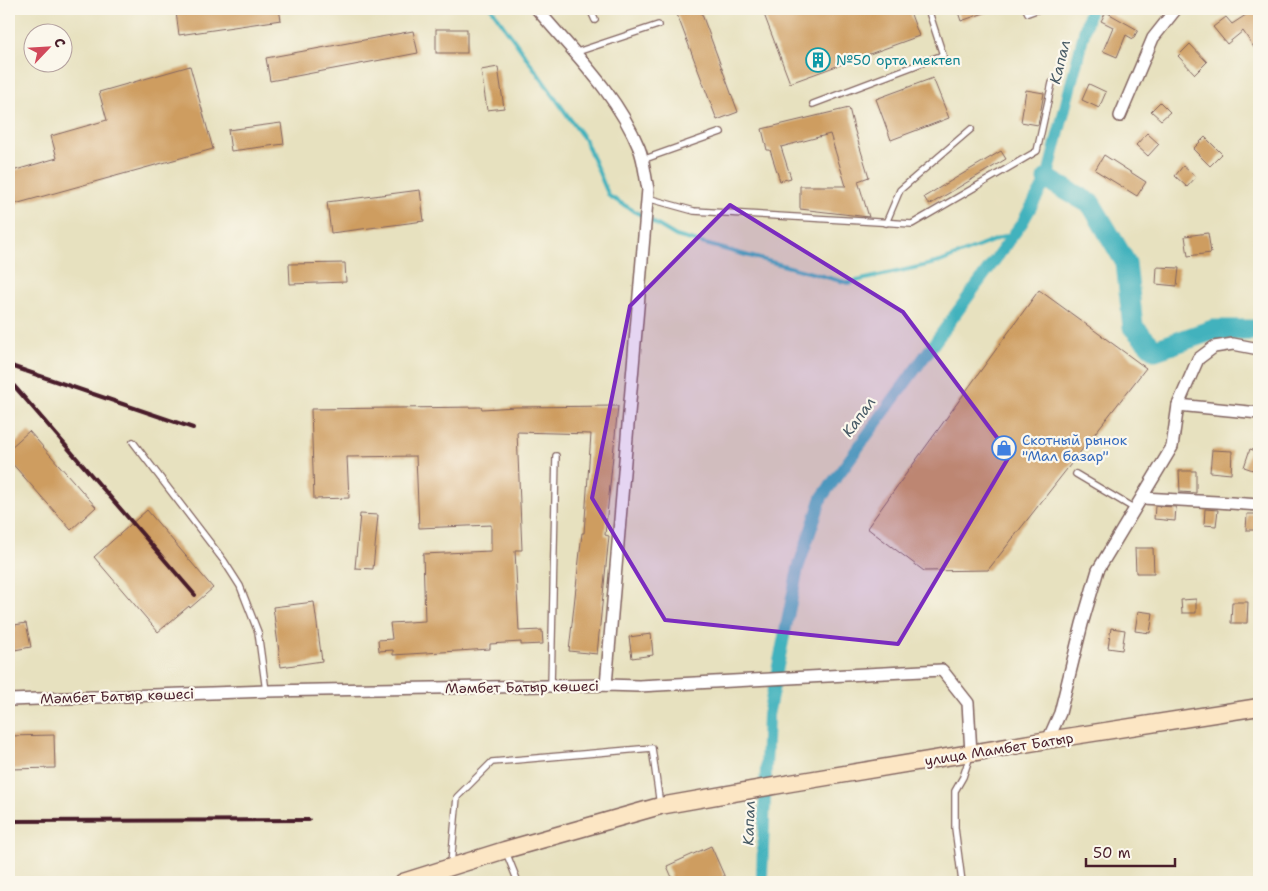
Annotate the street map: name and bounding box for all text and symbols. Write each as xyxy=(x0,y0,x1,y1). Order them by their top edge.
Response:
north arrow xyxy=(22,22,72,72)
text: С xyxy=(50,35,70,50)
water label: Капал xyxy=(1045,38,1075,86)
building icon: №50 орта мектеп xyxy=(805,47,831,73)
place label: №50 орта мектеп xyxy=(836,51,961,69)
water label: Капал xyxy=(838,393,880,441)
place label: Скотный рынок "Мал базар" xyxy=(1022,431,1128,465)
shop icon: Скотный рынок "Мал базар" xyxy=(991,435,1017,461)
street label: Мәмбет Батыр көшесі xyxy=(445,677,599,697)
street label: Мәмбет Батыр көшесі xyxy=(40,684,194,708)
street label: улица Мамбет Батыр xyxy=(923,728,1075,770)
water label: Капал xyxy=(738,800,760,846)
scale bar xyxy=(1086,836,1174,868)
text: 50 m xyxy=(1093,843,1131,863)

